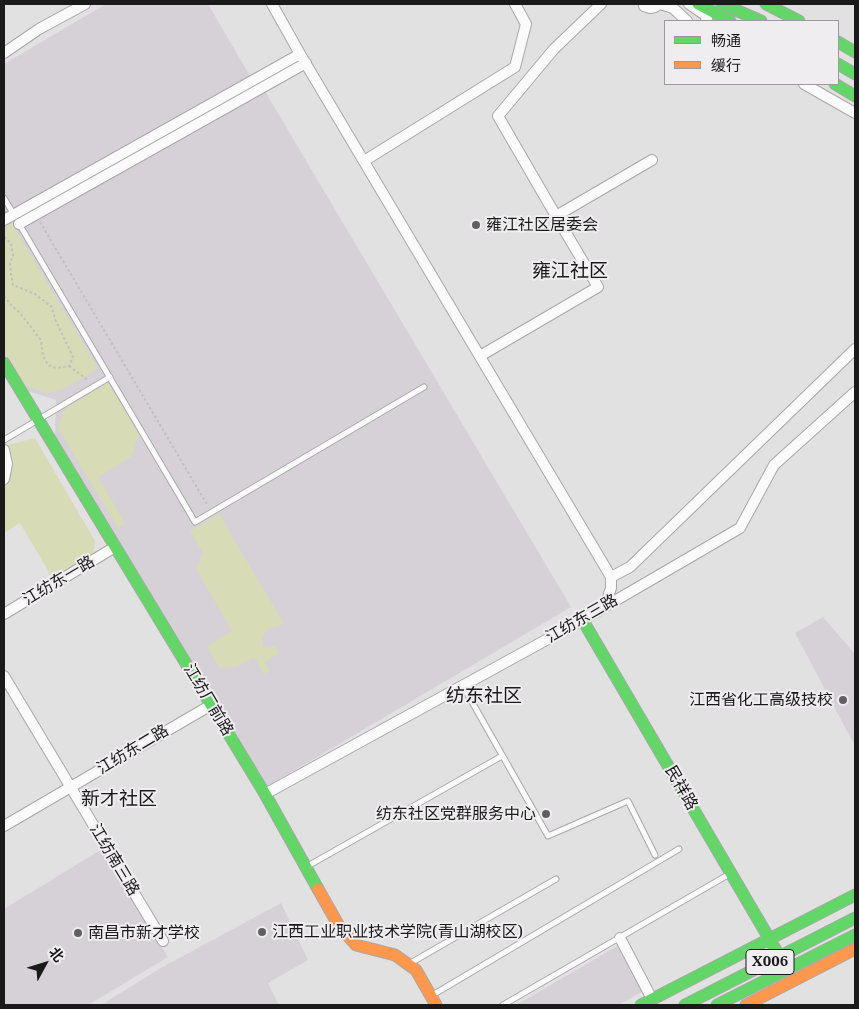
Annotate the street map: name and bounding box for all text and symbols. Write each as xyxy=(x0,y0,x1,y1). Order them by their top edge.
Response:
legend xyxy=(664,20,839,85)
text: 畅通 xyxy=(711,30,741,50)
text: 缓行 xyxy=(711,55,741,75)
place label: 雍江社区居委会 xyxy=(486,215,598,235)
marker: 雍江社区居委会 xyxy=(470,219,482,231)
district label: 雍江社区 xyxy=(532,261,608,283)
street label: 江纺东一路 xyxy=(20,552,98,610)
street label: 江纺东三路 xyxy=(543,591,621,647)
street label: 江纺厂前路 xyxy=(179,661,237,739)
district label: 纺东社区 xyxy=(446,686,522,708)
place label: 江西省化工高级技校 xyxy=(689,690,833,710)
marker: 江西省化工高级技校 xyxy=(837,694,849,706)
street label: 江纺东二路 xyxy=(94,721,172,779)
street label: 民祥路 xyxy=(661,762,701,814)
district label: 新才社区 xyxy=(81,789,157,811)
place label: 纺东社区党群服务中心 xyxy=(376,804,536,824)
marker: 纺东社区党群服务中心 xyxy=(540,808,552,820)
street label: 江纺南三路 xyxy=(85,821,143,899)
place label: 江西工业职业技术学院(青山湖校区) xyxy=(272,922,523,942)
place label: 南昌市新才学校 xyxy=(88,923,200,943)
marker: 江西工业职业技术学院(青山湖校区) xyxy=(256,926,268,938)
marker: 南昌市新才学校 xyxy=(72,927,84,939)
north arrow xyxy=(20,939,70,989)
text: 北 xyxy=(45,943,69,966)
road number: X006 xyxy=(746,950,794,974)

